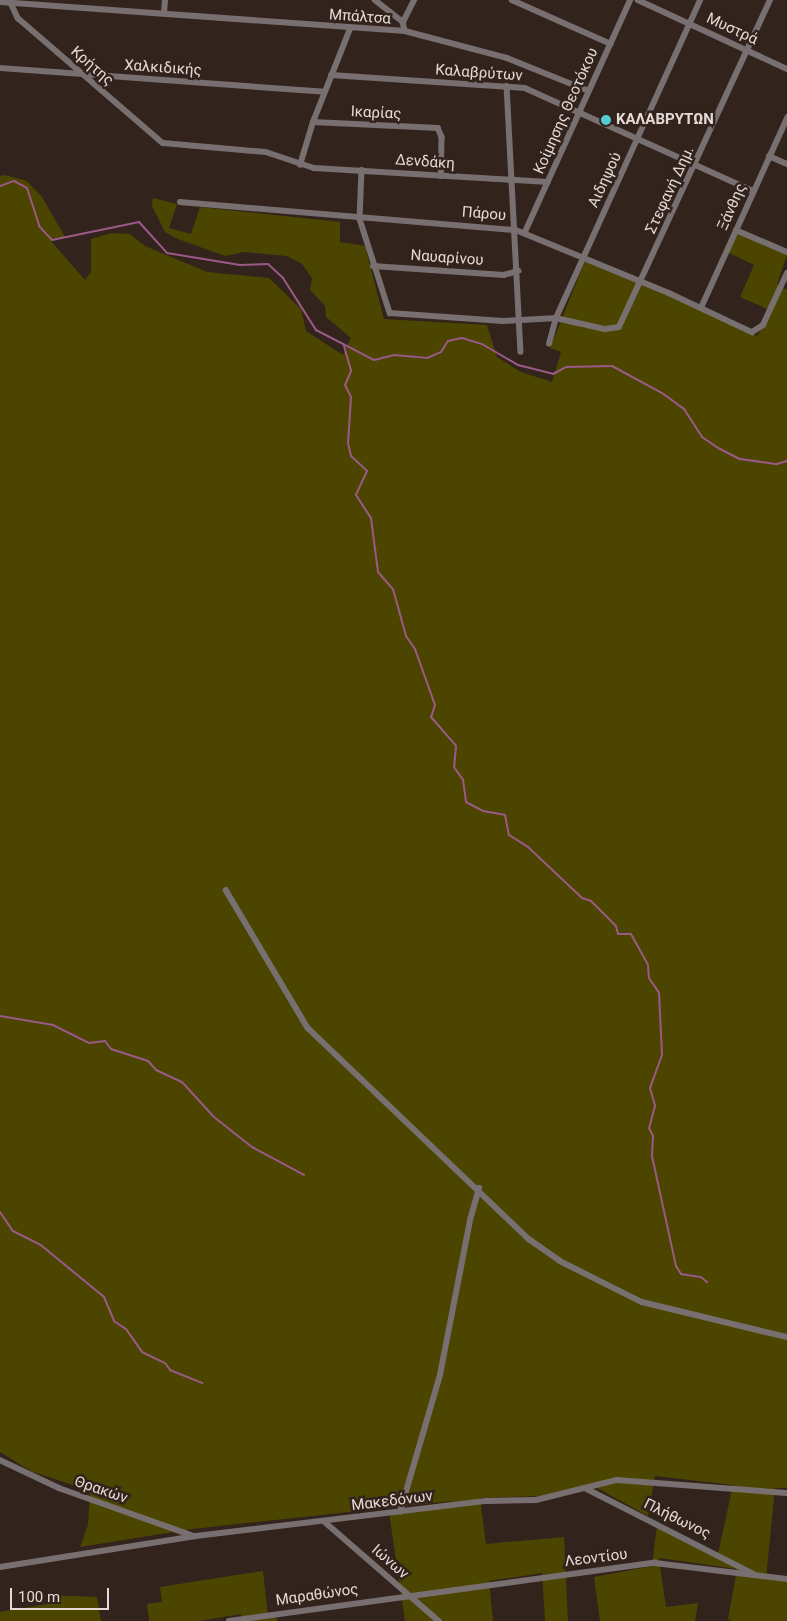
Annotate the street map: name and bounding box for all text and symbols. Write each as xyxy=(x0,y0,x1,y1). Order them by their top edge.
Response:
street label: Μπάλτσα xyxy=(329,6,391,28)
street label: Μυστρά xyxy=(703,9,761,49)
street label: Κρήτης xyxy=(67,43,117,89)
street label: Κοίμησης Θεοτόκου xyxy=(530,45,602,177)
street label: Χαλκιδικής xyxy=(124,56,202,80)
street label: Καλαβρύτων xyxy=(435,61,523,85)
street label: Ικαρίας xyxy=(350,103,402,123)
place label: ΚΑΛΑΒΡΥΤΩΝ xyxy=(616,111,714,129)
marker: ΚΑΛΑΒΡΥΤΩΝ xyxy=(600,114,612,126)
street label: Στεφανή Δημ. xyxy=(642,143,698,237)
street label: Αιδηψού xyxy=(584,150,626,210)
street label: Δενδάκη xyxy=(395,151,455,173)
street label: Ξάνθης xyxy=(714,181,750,233)
street label: Πάρου xyxy=(461,203,507,225)
street label: Ναυαρίνου xyxy=(410,246,484,270)
street label: Θρακών xyxy=(72,1473,130,1507)
street label: Μακεδόνων xyxy=(350,1487,434,1515)
street label: Πλήθωνος xyxy=(641,1495,713,1543)
street label: Ιώνων xyxy=(368,1541,412,1583)
street label: Λεοντίου xyxy=(564,1545,628,1571)
scale bar xyxy=(12,1578,111,1610)
street label: Μαραθώνος xyxy=(275,1580,359,1610)
text: 100 m xyxy=(18,1588,60,1606)

